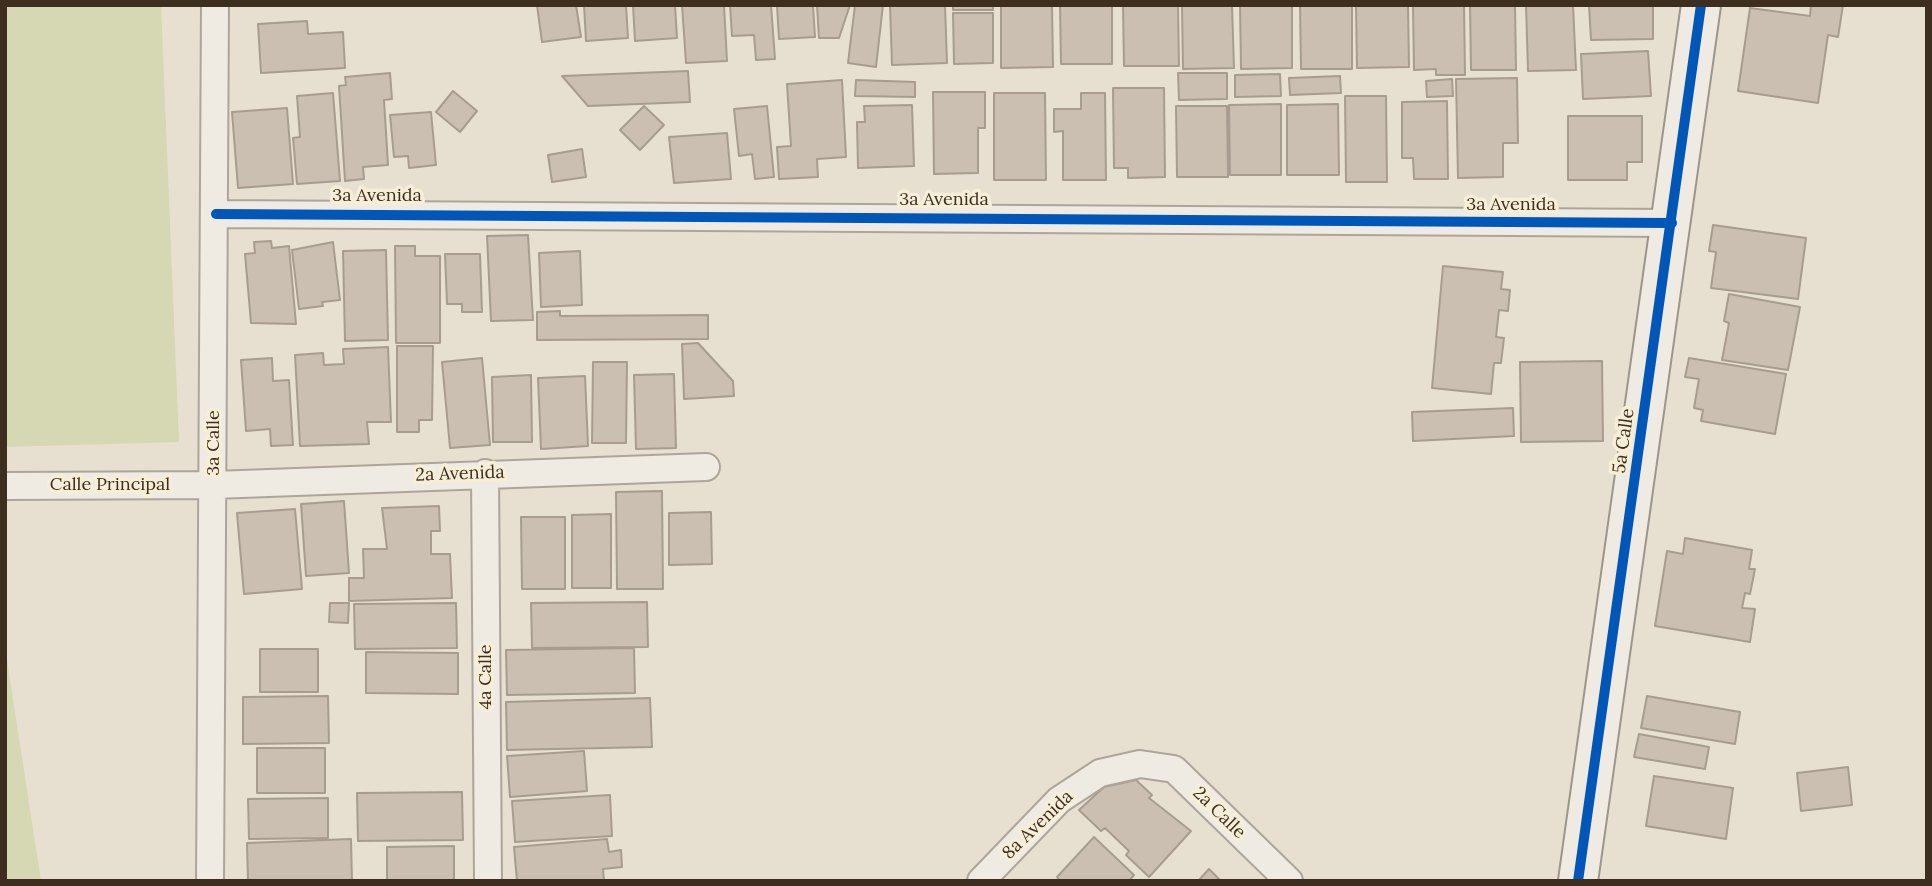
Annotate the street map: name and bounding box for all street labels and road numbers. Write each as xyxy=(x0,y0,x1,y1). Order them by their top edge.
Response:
street label: 3a Avenida xyxy=(332,185,422,207)
street label: 3a Avenida xyxy=(899,189,989,211)
street label: 3a Avenida xyxy=(1466,194,1556,216)
street label: 5a Calle xyxy=(1609,407,1639,475)
street label: 3a Calle xyxy=(203,410,225,476)
street label: 2a Avenida xyxy=(415,462,505,486)
street label: Calle Principal xyxy=(50,474,170,496)
street label: 4a Calle xyxy=(475,644,497,710)
street label: 2a Calle xyxy=(1188,783,1250,843)
street label: 8a Avenida xyxy=(998,786,1078,864)

